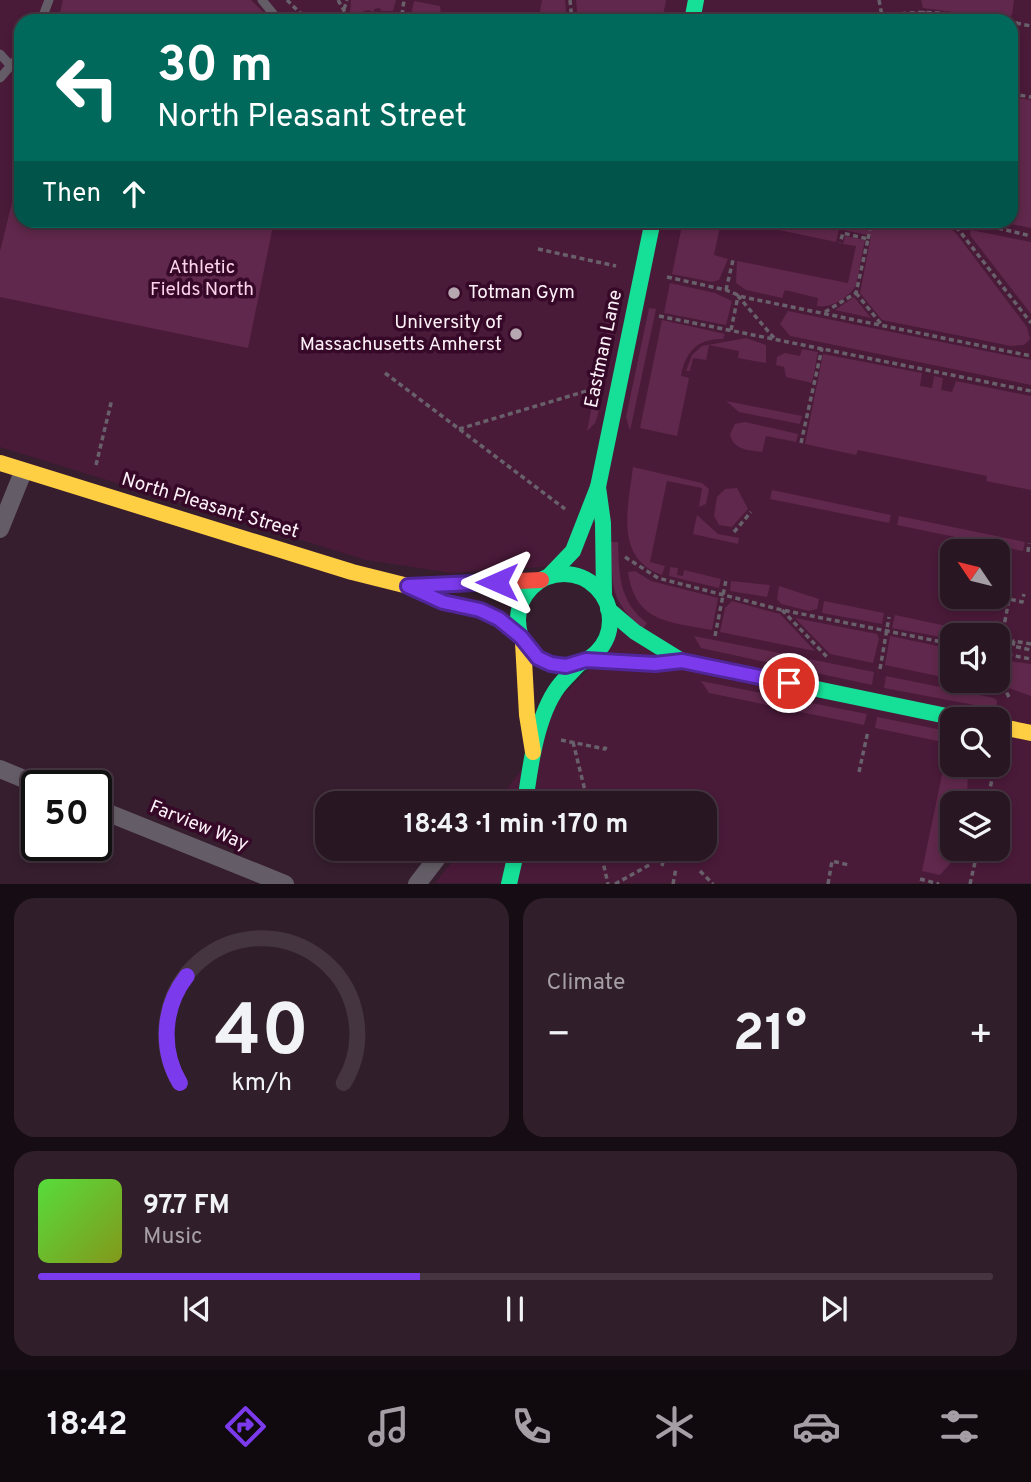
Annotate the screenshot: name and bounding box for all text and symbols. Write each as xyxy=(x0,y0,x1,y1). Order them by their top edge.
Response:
text: 30 m xyxy=(157,37,273,99)
icon: left xyxy=(42,42,133,133)
text: North Pleasant Street xyxy=(157,98,467,138)
icon: ahead xyxy=(115,175,153,213)
text: Then xyxy=(42,178,101,211)
park label: Athletic Fields North xyxy=(150,256,254,302)
place label: Totman Gym xyxy=(468,281,575,305)
marker: Totman Gym xyxy=(446,285,462,301)
street label: Eastman Lane xyxy=(580,288,628,410)
place label: University of Massachusetts Amherst xyxy=(300,311,503,357)
marker: University of Massachusetts Amherst xyxy=(508,326,524,342)
street label: North Pleasant Street xyxy=(118,468,302,544)
north arrow xyxy=(940,539,1010,609)
map controls xyxy=(940,539,1010,861)
position arrow xyxy=(460,545,534,619)
button: sound xyxy=(940,623,1010,693)
pin xyxy=(759,653,819,713)
icon: arrive xyxy=(770,664,808,702)
button: search xyxy=(940,707,1010,777)
speed limit sign: 50 xyxy=(21,770,112,861)
button: layers xyxy=(940,791,1010,861)
street label: Farview Way xyxy=(146,795,252,857)
text: 18:43 · 1 min · 170 m xyxy=(404,809,628,842)
text: Climate xyxy=(547,969,625,998)
text: 40 xyxy=(214,990,309,1082)
text: 21° xyxy=(733,1003,807,1069)
text: − xyxy=(547,1012,571,1061)
text: + xyxy=(968,1012,993,1061)
text: km/h xyxy=(231,1068,292,1100)
text: 97.7 FM xyxy=(143,1190,230,1223)
text: Music xyxy=(143,1223,203,1252)
icon: previous xyxy=(178,1290,216,1328)
icon: pause xyxy=(496,1290,534,1328)
icon: next xyxy=(815,1290,853,1328)
icon: directions xyxy=(221,1402,270,1451)
icon: music xyxy=(364,1402,413,1451)
icon: phone xyxy=(507,1402,556,1451)
icon: climate xyxy=(650,1402,699,1451)
icon: car xyxy=(792,1402,841,1451)
icon: filters xyxy=(935,1402,984,1451)
text: 18:42 xyxy=(47,1406,128,1446)

